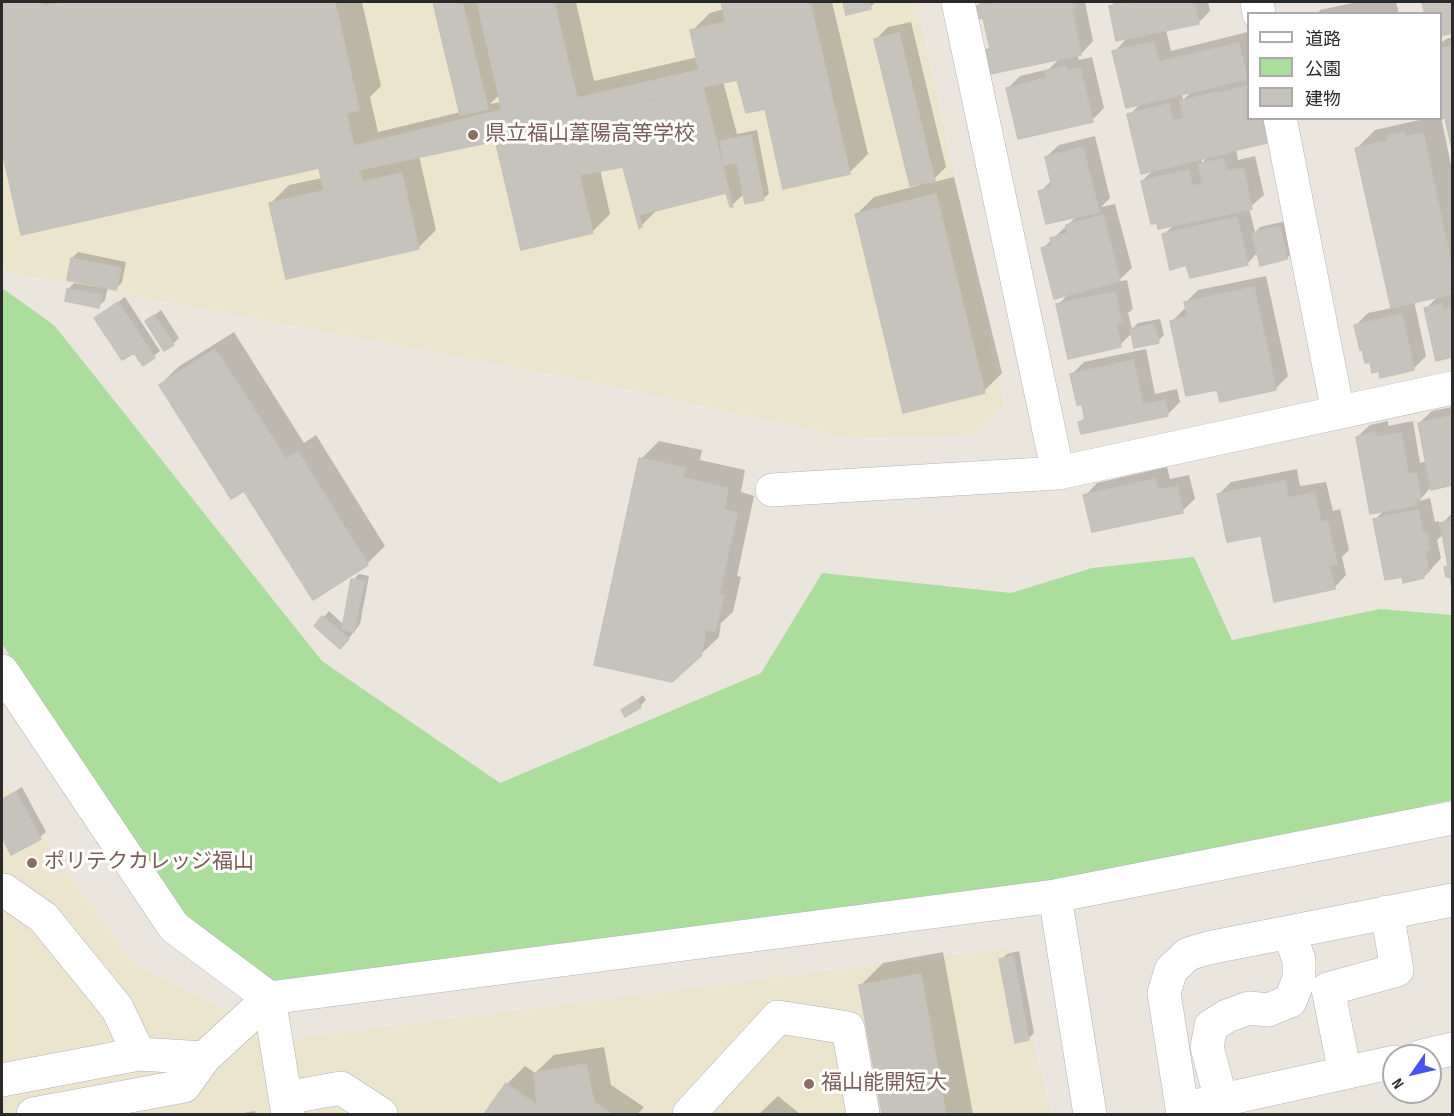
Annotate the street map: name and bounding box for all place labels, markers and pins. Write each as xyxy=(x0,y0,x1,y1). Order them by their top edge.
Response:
place label: 県立福山葦陽高等学校 xyxy=(485,122,695,148)
marker: 県立福山葦陽高等学校 xyxy=(466,128,480,142)
place label: ポリテクカレッジ福山 xyxy=(44,850,254,876)
marker: ポリテクカレッジ福山 xyxy=(25,856,39,870)
place label: 福山能開短大 xyxy=(821,1071,947,1097)
marker: 福山能開短大 xyxy=(802,1077,816,1091)

